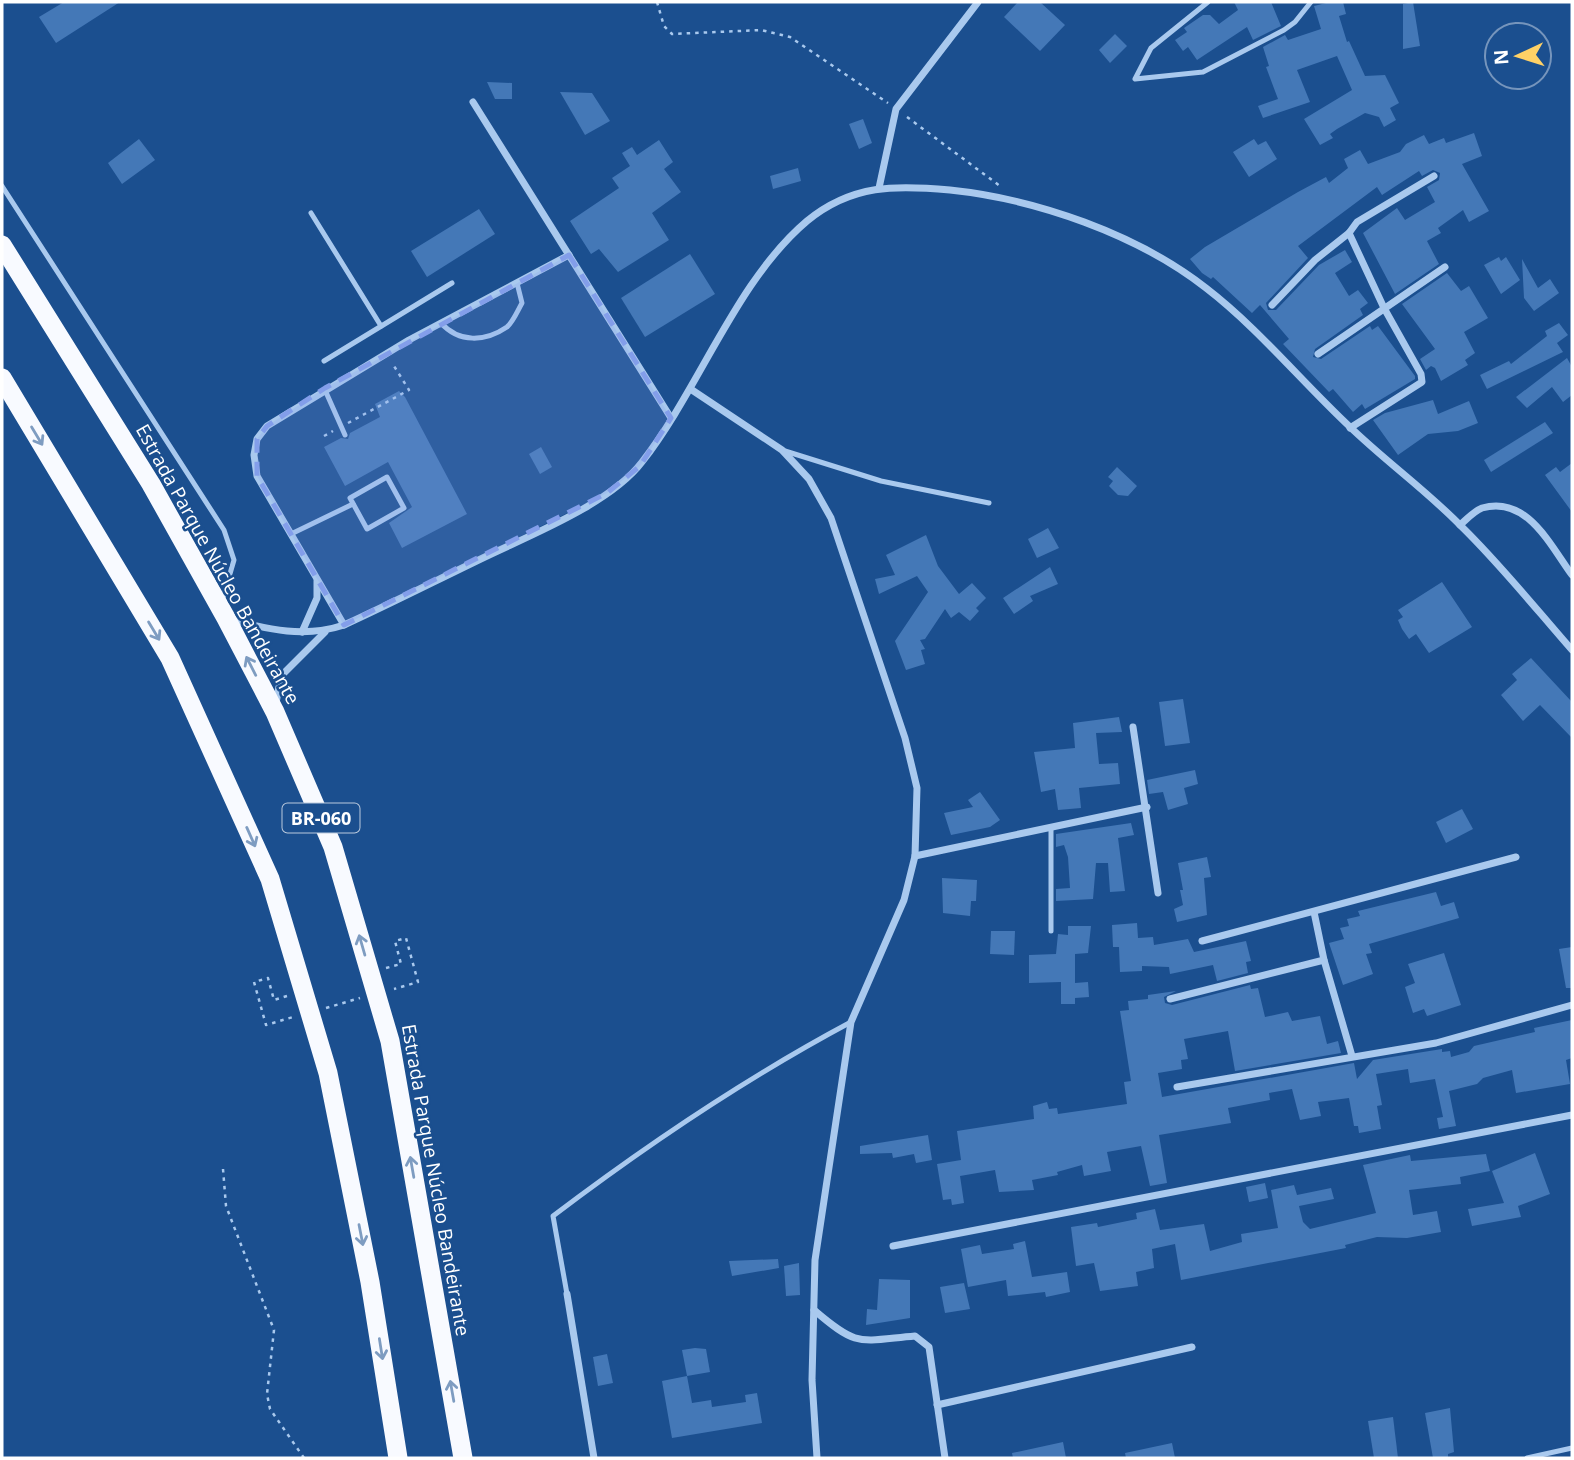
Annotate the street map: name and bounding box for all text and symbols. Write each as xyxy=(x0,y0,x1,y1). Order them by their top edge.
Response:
north arrow xyxy=(1483,21,1553,91)
text: N xyxy=(1488,49,1515,66)
street label: Estrada Parque Núcleo Bandeirante xyxy=(130,419,306,709)
one-way arrow xyxy=(30,426,44,446)
one-way arrow xyxy=(147,621,161,641)
one-way arrow xyxy=(244,657,258,677)
road number: BR-060 xyxy=(282,804,360,832)
one-way arrow xyxy=(245,826,258,847)
one-way arrow xyxy=(355,935,368,957)
street label: Estrada Parque Núcleo Bandeirante xyxy=(396,1022,476,1338)
one-way arrow xyxy=(405,1156,418,1179)
one-way arrow xyxy=(354,1223,368,1246)
one-way arrow xyxy=(375,1337,388,1360)
one-way arrow xyxy=(444,1380,458,1403)

